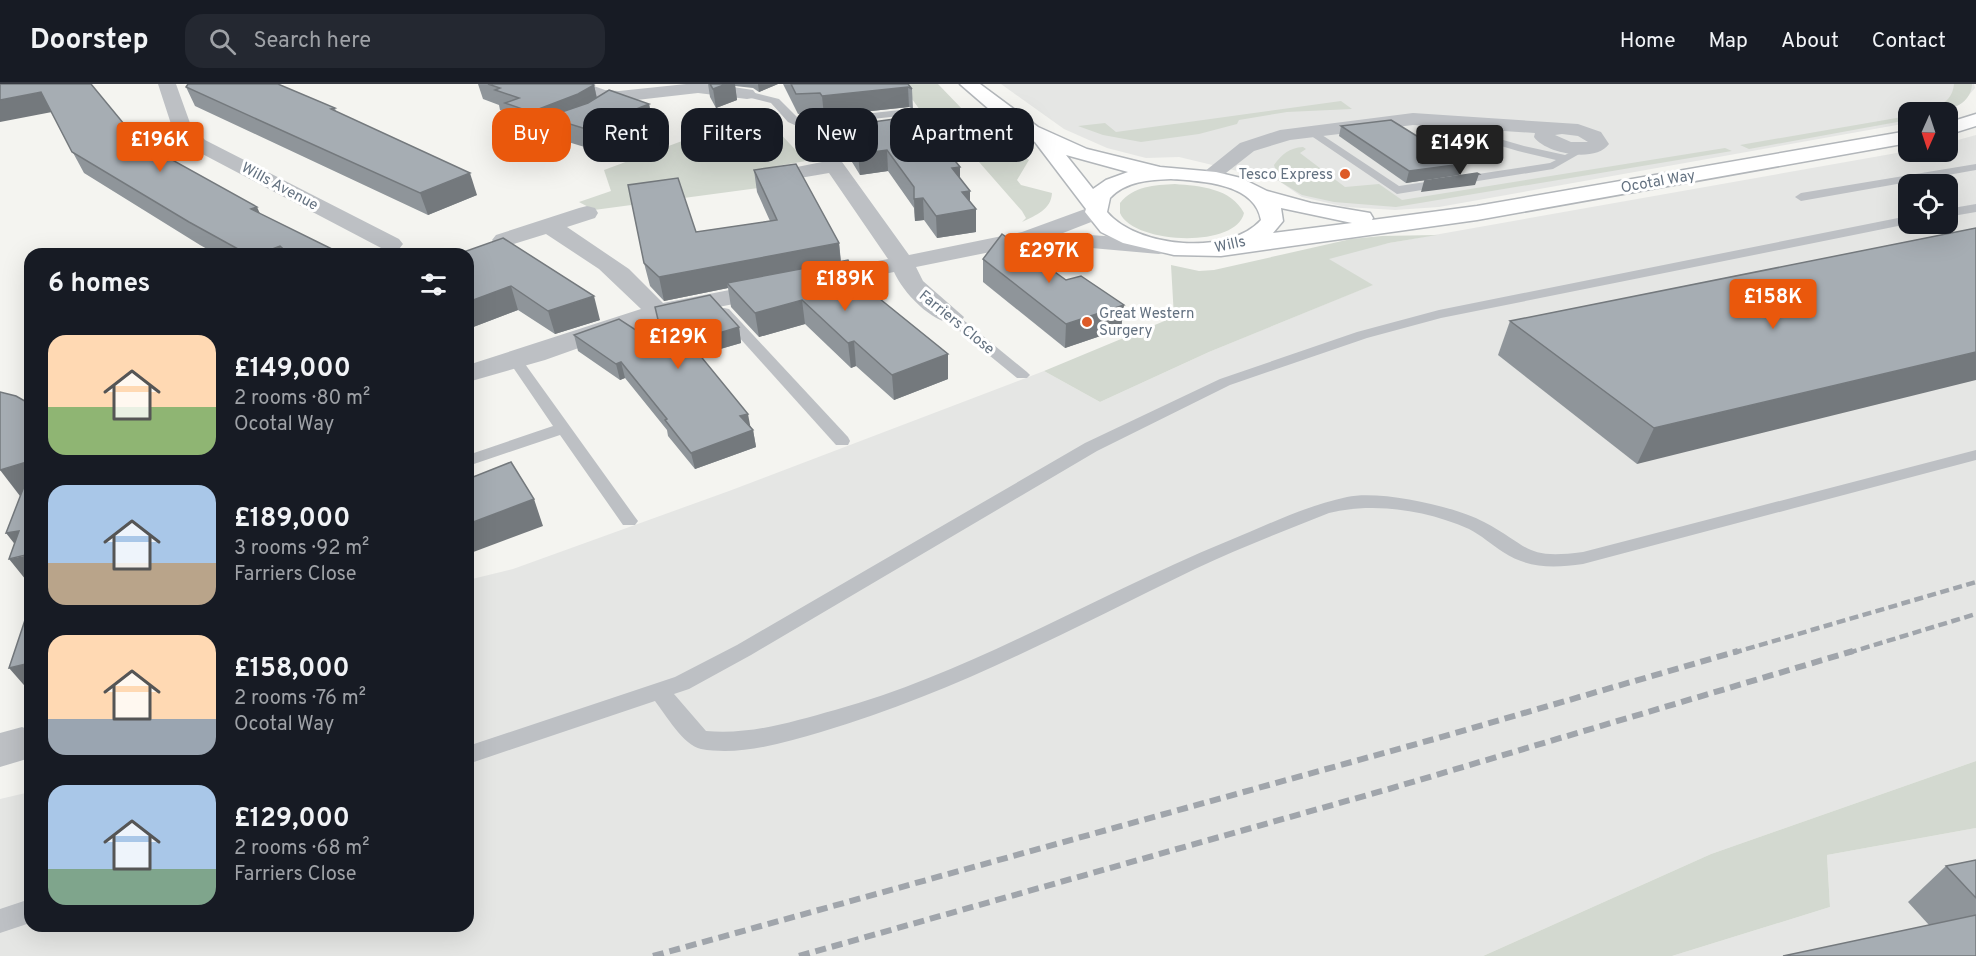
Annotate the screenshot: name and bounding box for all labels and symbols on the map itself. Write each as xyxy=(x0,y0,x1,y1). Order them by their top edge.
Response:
north arrow xyxy=(1898,102,1958,162)
pin: £196K xyxy=(118,122,202,173)
pin: £149K xyxy=(1418,125,1502,176)
street label: Wills Avenue xyxy=(238,159,321,216)
place label: Tesco Express xyxy=(1239,166,1333,185)
marker: Tesco Express xyxy=(1338,167,1352,181)
street label: Ocotal Way xyxy=(1620,167,1697,198)
pin: £297K xyxy=(1007,233,1091,284)
street label: Wills xyxy=(1213,233,1248,258)
pin: £189K xyxy=(803,261,887,312)
pin: £158K xyxy=(1731,279,1815,330)
street label: Farriers Close xyxy=(914,287,998,359)
place label: Great Western Surgery xyxy=(1099,305,1194,341)
marker: Great Western Surgery xyxy=(1080,315,1094,329)
pin: £129K xyxy=(636,319,720,370)

